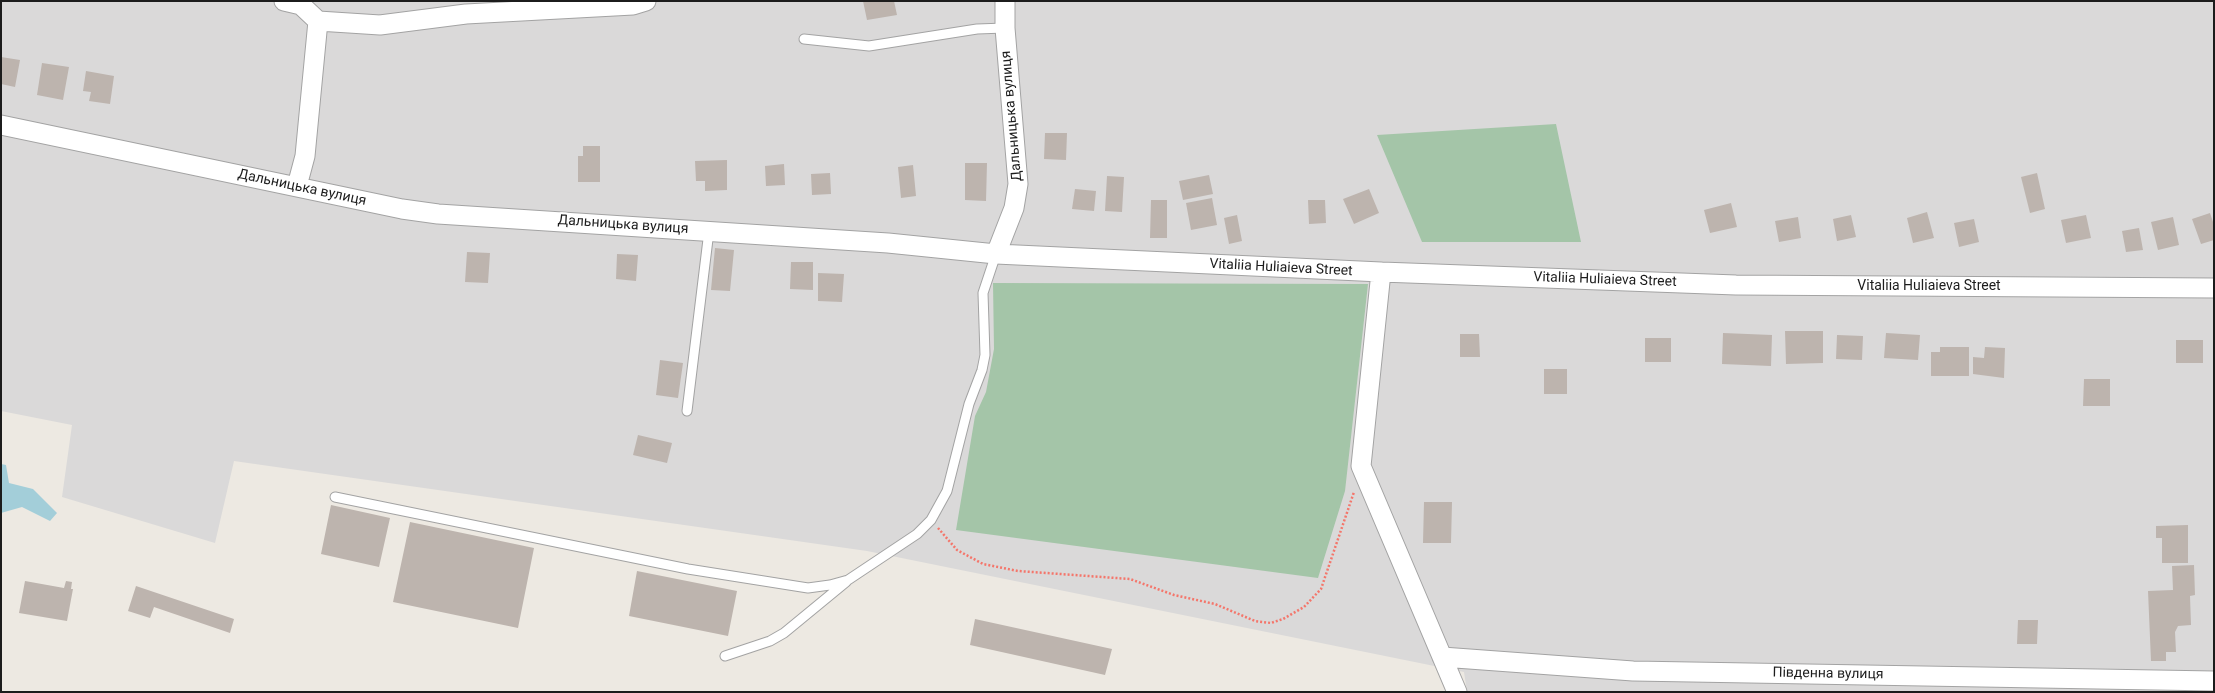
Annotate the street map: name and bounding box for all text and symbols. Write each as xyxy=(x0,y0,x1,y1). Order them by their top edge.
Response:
street label: Дальницька вулиця xyxy=(998,50,1026,182)
street label: Дальницька вулиця xyxy=(236,166,368,210)
street label: Дальницька вулиця xyxy=(557,212,689,238)
street label: Vitaliia Huliaieva Street xyxy=(1209,256,1353,280)
street label: Vitaliia Huliaieva Street xyxy=(1533,269,1677,291)
street label: Vitaliia Huliaieva Street xyxy=(1857,278,2001,294)
street label: Південна вулиця xyxy=(1772,665,1884,683)

